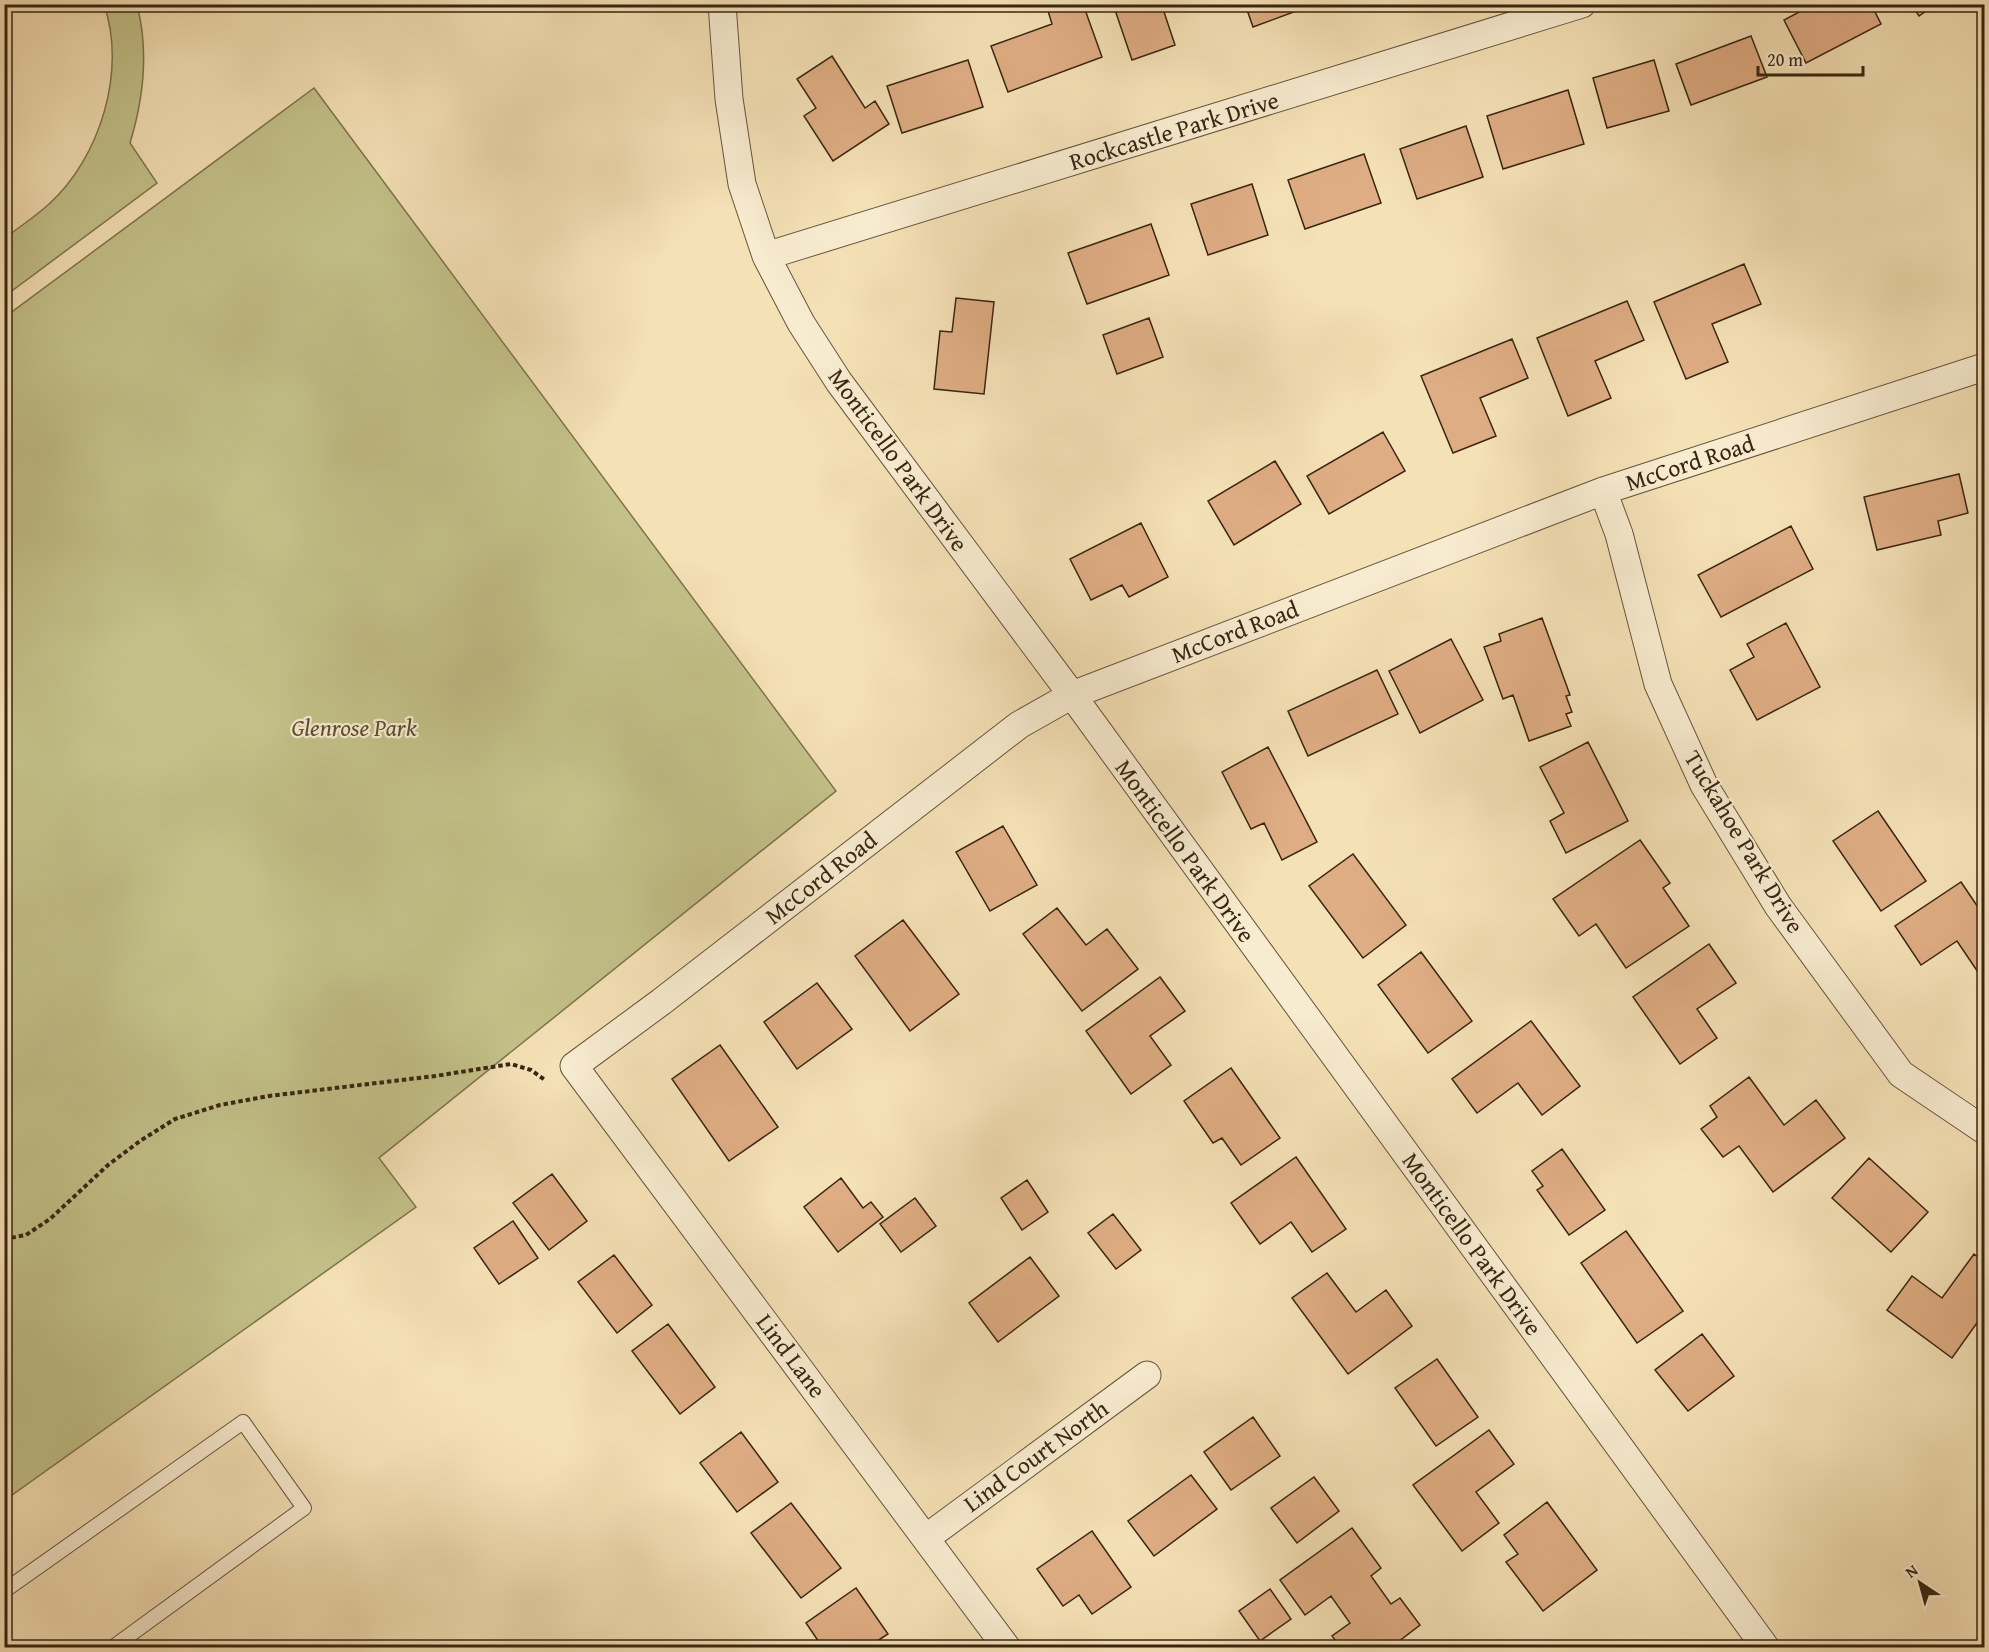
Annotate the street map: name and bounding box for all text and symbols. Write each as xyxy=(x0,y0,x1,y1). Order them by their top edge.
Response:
scale bar xyxy=(1758,39,1863,77)
text: 20 m xyxy=(1767,46,1803,73)
street label: Rockcastle Park Drive xyxy=(1065,82,1283,179)
street label: Monticello Park Drive xyxy=(820,361,977,559)
street label: McCord Road xyxy=(1621,425,1759,500)
street label: McCord Road xyxy=(1166,591,1304,672)
park label: Glenrose Park xyxy=(291,710,417,745)
street label: Tuckahoe Park Drive xyxy=(1676,744,1813,940)
street label: Monticello Park Drive xyxy=(1107,752,1264,950)
street label: McCord Road xyxy=(757,823,884,933)
street label: Monticello Park Drive xyxy=(1394,1145,1551,1343)
street label: Lind Lane xyxy=(748,1306,835,1405)
street label: Lind Court North xyxy=(956,1391,1116,1520)
north arrow xyxy=(1890,1553,1950,1613)
text: N xyxy=(1900,1558,1923,1584)

